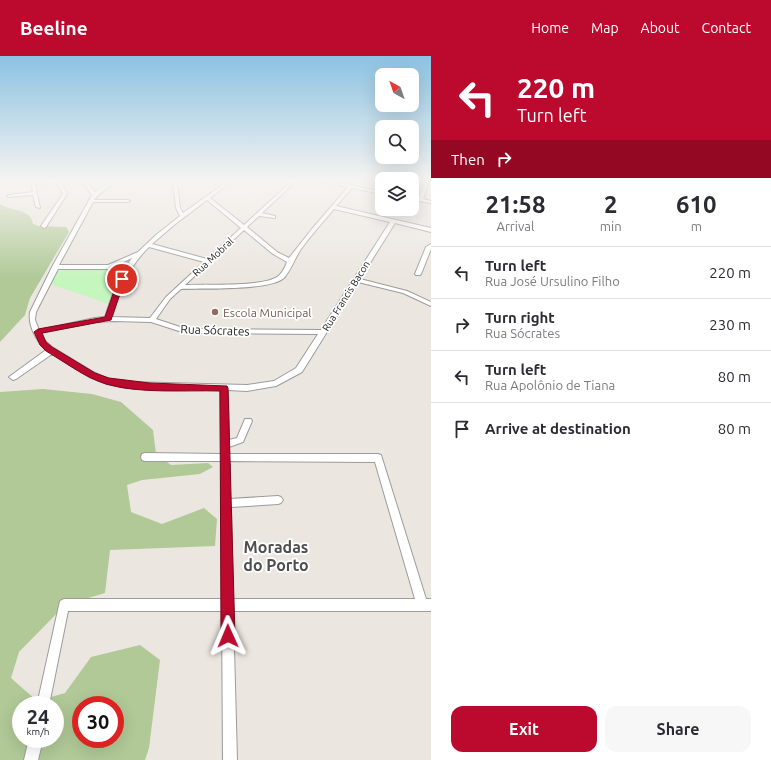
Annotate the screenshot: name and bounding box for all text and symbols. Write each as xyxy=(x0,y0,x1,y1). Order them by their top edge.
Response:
text: Beeline xyxy=(20,17,88,39)
text: Home xyxy=(531,20,569,36)
text: Map xyxy=(591,20,619,36)
text: About xyxy=(641,20,680,36)
text: Contact xyxy=(702,20,751,36)
north arrow xyxy=(375,68,419,112)
map controls xyxy=(375,68,419,216)
icon: left xyxy=(451,72,503,124)
text: 220 m xyxy=(517,72,595,103)
text: Turn left xyxy=(517,105,587,125)
button: search xyxy=(375,120,419,164)
icon: right xyxy=(493,148,515,170)
text: Then xyxy=(451,151,485,168)
button: layers xyxy=(375,172,419,216)
text: 21:58 xyxy=(485,191,545,218)
text: 2 xyxy=(604,191,617,218)
text: 610 xyxy=(676,191,717,218)
text: Arrival xyxy=(496,219,534,233)
text: min xyxy=(600,219,622,233)
text: m xyxy=(691,219,702,233)
street label: Rua Mobral xyxy=(190,235,236,279)
text: Turn left xyxy=(485,257,546,274)
street label: Rua Francis Bacon xyxy=(320,259,372,333)
pin xyxy=(105,262,139,296)
icon: left xyxy=(451,262,473,284)
text: 220 m xyxy=(709,264,751,281)
icon: arrive xyxy=(111,268,133,290)
text: Rua José Ursulino Filho xyxy=(485,274,620,288)
place label: Escola Municipal xyxy=(223,306,311,319)
marker: Escola Municipal xyxy=(210,307,220,317)
text: Turn right xyxy=(485,309,555,326)
icon: right xyxy=(451,314,473,336)
text: 230 m xyxy=(709,316,751,333)
street label: Rua Sócrates xyxy=(180,322,250,338)
text: Rua Sócrates xyxy=(485,326,560,340)
text: Turn left xyxy=(485,361,546,378)
icon: left xyxy=(451,366,473,388)
text: 80 m xyxy=(718,368,751,385)
text: Rua Apolônio de Tiana xyxy=(485,378,615,392)
icon: arrive xyxy=(451,418,473,440)
text: Arrive at destination xyxy=(485,420,631,437)
text: 80 m xyxy=(718,420,751,437)
district label: Moradas do Porto xyxy=(243,538,309,574)
position arrow xyxy=(207,615,249,657)
speed limit sign: 30 xyxy=(72,696,124,748)
text: 24 xyxy=(27,705,49,728)
button: Exit xyxy=(451,706,597,752)
button: Share xyxy=(605,706,751,752)
text: km/h xyxy=(26,726,50,737)

